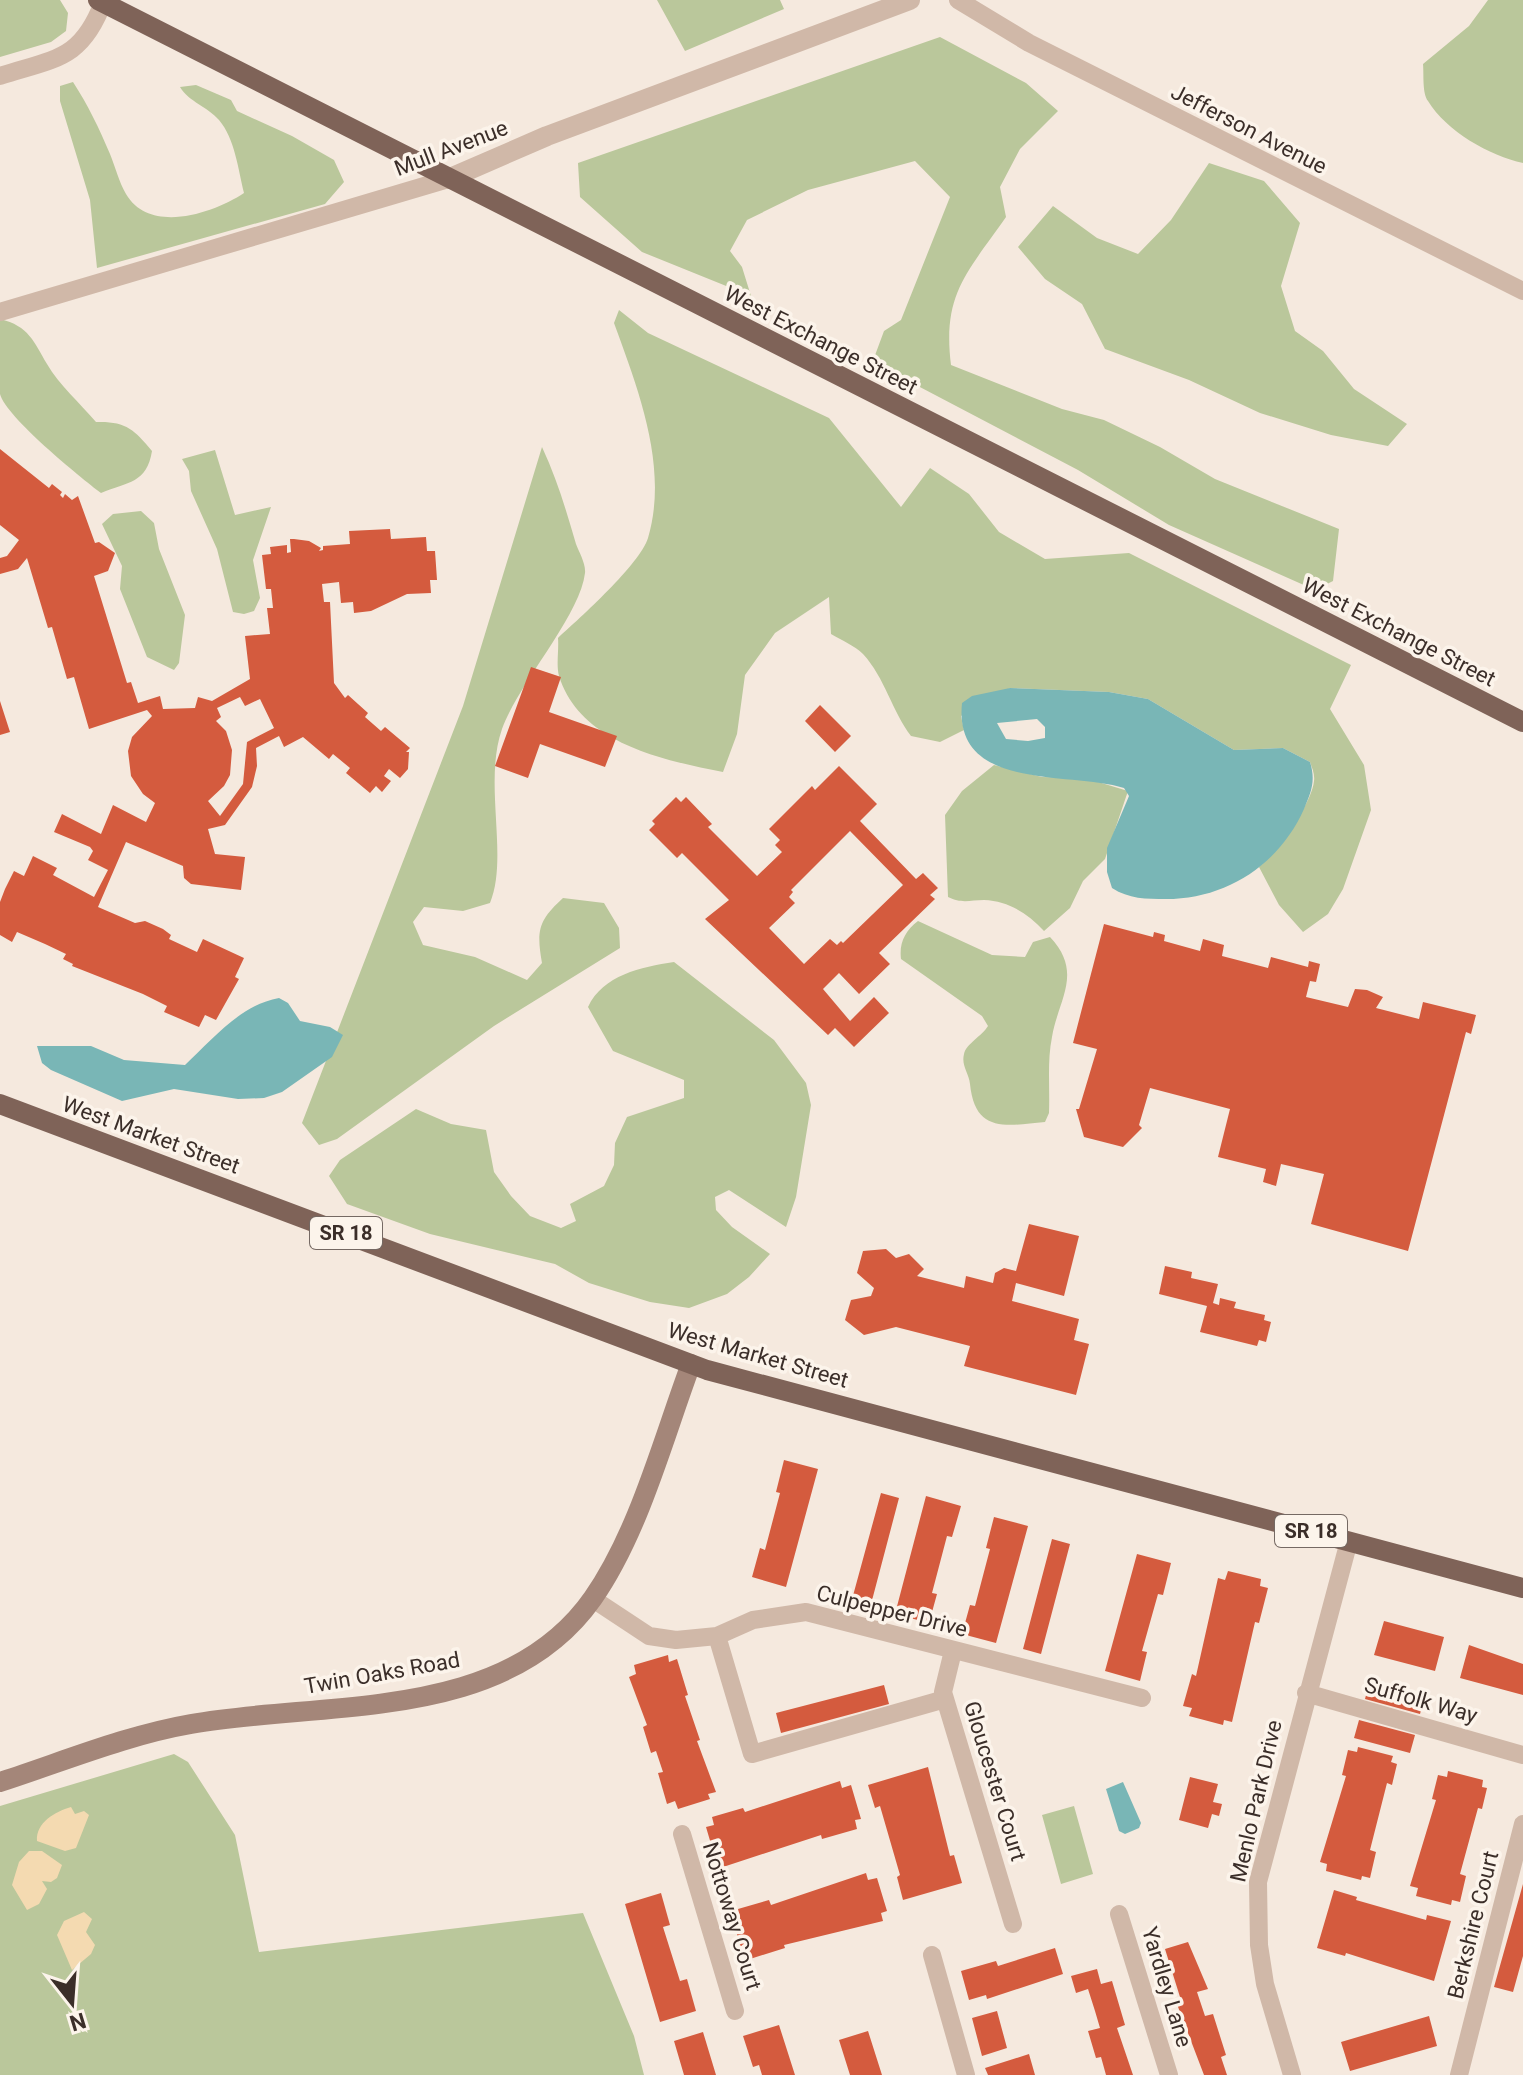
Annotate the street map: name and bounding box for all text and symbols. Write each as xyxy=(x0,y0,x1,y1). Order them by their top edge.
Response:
street label: Jefferson Avenue xyxy=(1167,79,1331,179)
street label: Mull Avenue xyxy=(391,115,511,181)
street label: West Exchange Street xyxy=(720,280,922,400)
street label: West Exchange Street xyxy=(1298,572,1500,692)
street label: West Market Street xyxy=(59,1091,243,1179)
road number: SR 18 xyxy=(310,1217,382,1249)
street label: West Market Street xyxy=(665,1317,851,1393)
road number: SR 18 xyxy=(1275,1515,1347,1547)
street label: Culpepper Drive xyxy=(814,1580,970,1642)
street label: Twin Oaks Road xyxy=(302,1647,462,1699)
street label: Suffolk Way xyxy=(1362,1672,1481,1728)
street label: Gloucester Court xyxy=(959,1698,1031,1864)
street label: Menlo Park Drive xyxy=(1225,1718,1287,1884)
street label: Nottoway Court xyxy=(698,1839,766,1993)
street label: Berkshire Court xyxy=(1443,1849,1503,2001)
street label: Yardley Lane xyxy=(1137,1924,1197,2050)
north arrow xyxy=(32,1963,112,2043)
text: N xyxy=(67,2007,89,2036)

